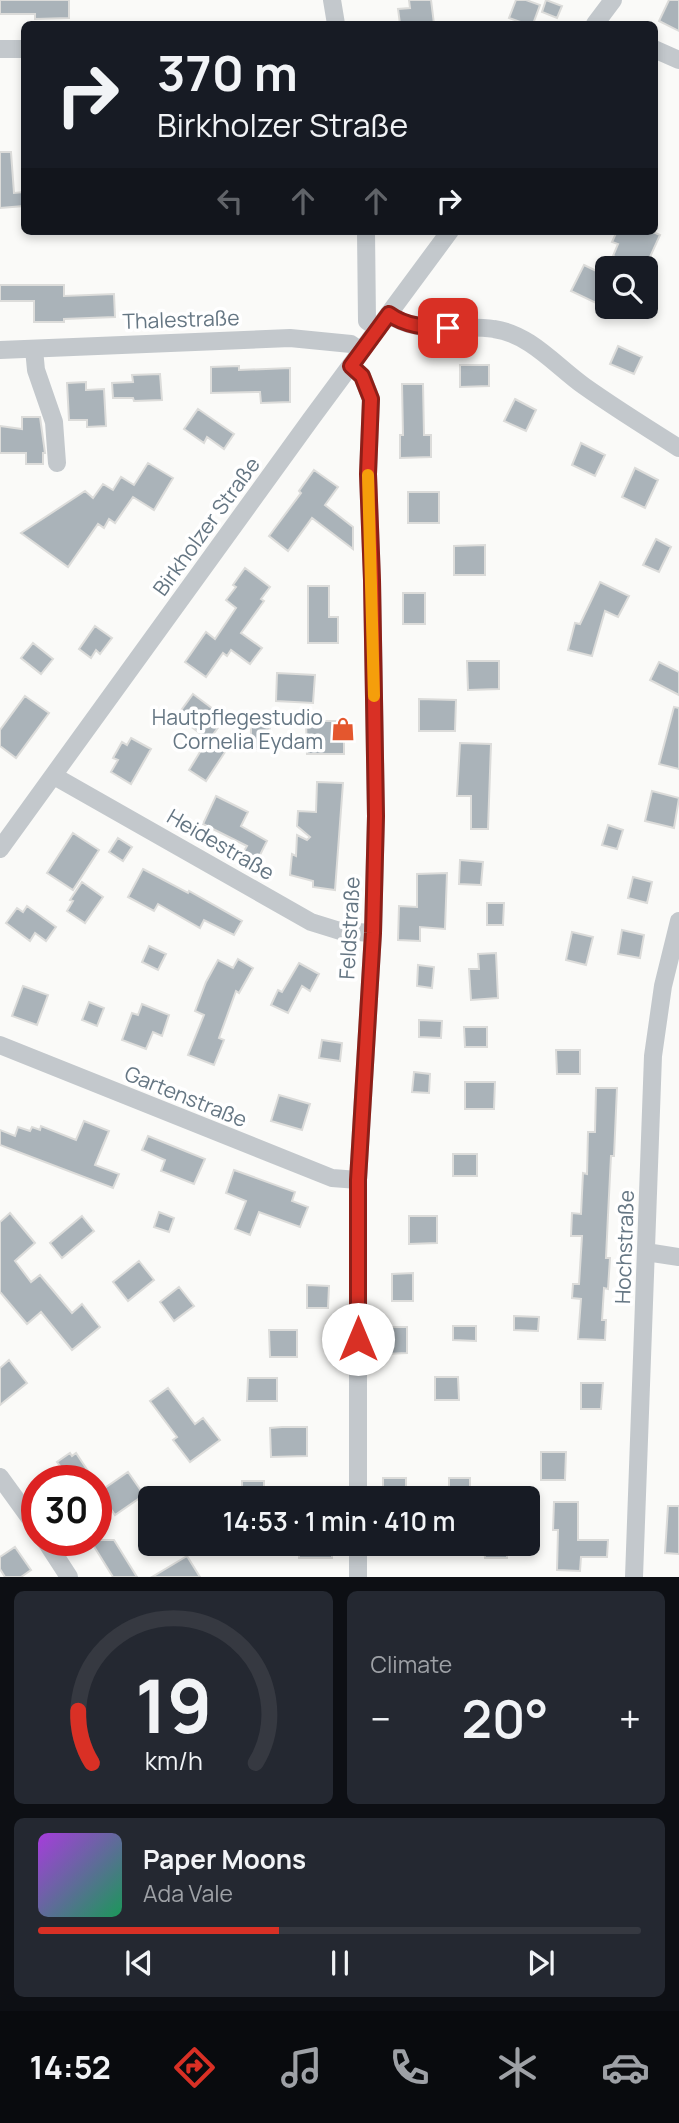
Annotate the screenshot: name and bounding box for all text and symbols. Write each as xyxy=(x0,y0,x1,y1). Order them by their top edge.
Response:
text: 370 m xyxy=(157,39,298,106)
icon: right xyxy=(42,49,133,140)
text: Birkholzer Straße xyxy=(157,103,408,147)
icon: left xyxy=(211,182,249,220)
icon: ahead xyxy=(284,182,322,220)
icon: ahead xyxy=(357,182,395,220)
icon: right xyxy=(430,182,468,220)
map controls xyxy=(595,256,658,319)
button: search xyxy=(595,256,658,319)
pin xyxy=(418,298,478,358)
street label: Thalestraße xyxy=(122,303,240,335)
icon: arrive xyxy=(429,309,467,347)
street label: Birkholzer Straße xyxy=(146,451,266,601)
place label: Hautpflegestudio Cornelia Eydam xyxy=(152,703,323,755)
shop icon: Hautpflegestudio Cornelia Eydam xyxy=(329,715,357,743)
street label: Heidestraße xyxy=(162,802,280,886)
street label: Feldstraße xyxy=(332,876,366,980)
street label: Gartenstraße xyxy=(121,1059,251,1133)
street label: Hochstraße xyxy=(608,1190,640,1304)
position arrow xyxy=(321,1302,395,1376)
speed limit sign: 30 xyxy=(21,1465,112,1556)
text: 14:53 · 1 min · 410 m xyxy=(223,1503,455,1539)
text: Climate xyxy=(371,1648,452,1680)
text: 19 xyxy=(135,1656,212,1756)
text: 20° xyxy=(461,1683,549,1754)
text: − xyxy=(371,1692,391,1744)
text: + xyxy=(619,1692,641,1744)
text: km/h xyxy=(144,1743,202,1778)
text: Paper Moons xyxy=(143,1841,306,1877)
text: Ada Vale xyxy=(143,1877,233,1909)
icon: previous xyxy=(120,1944,158,1982)
icon: pause xyxy=(321,1944,359,1982)
icon: next xyxy=(522,1944,560,1982)
icon: directions xyxy=(170,2043,219,2092)
icon: music xyxy=(277,2043,326,2092)
icon: phone xyxy=(385,2043,434,2092)
icon: climate xyxy=(493,2043,542,2092)
icon: car xyxy=(601,2043,650,2092)
text: 14:52 xyxy=(29,2045,111,2089)

